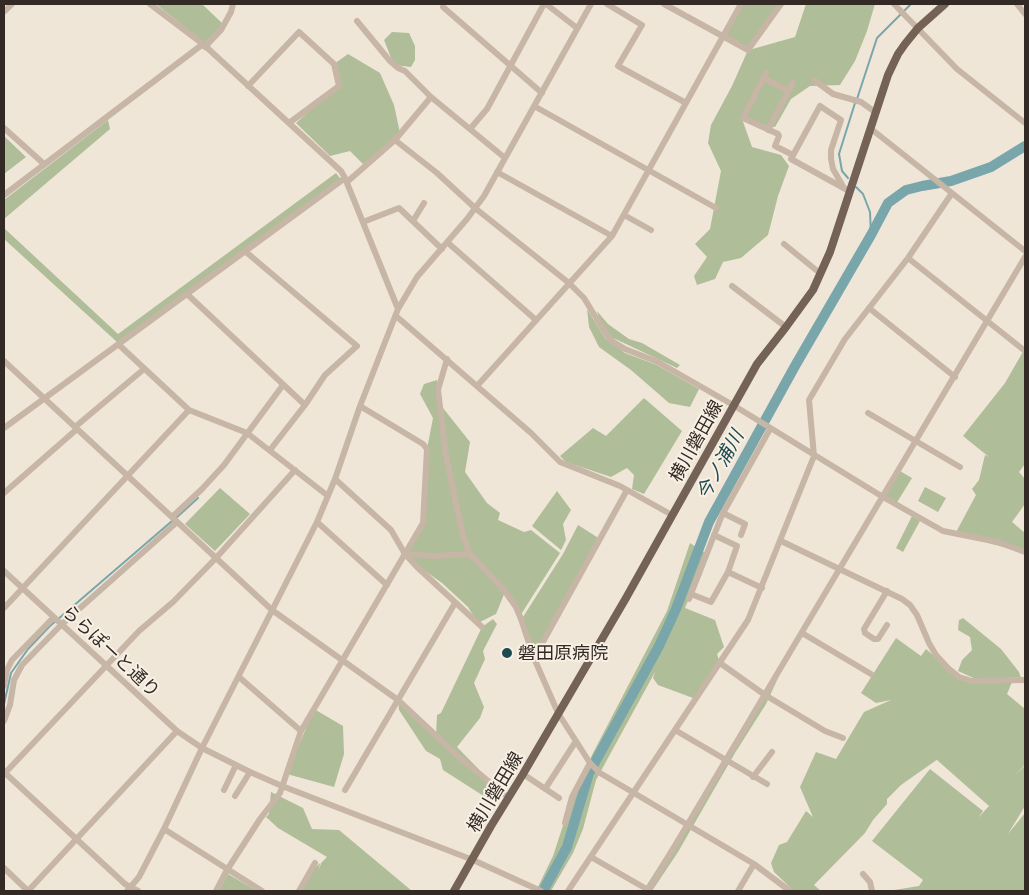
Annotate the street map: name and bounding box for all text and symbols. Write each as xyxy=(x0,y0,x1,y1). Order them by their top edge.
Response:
street label: 横川磐田線 xyxy=(665,396,727,486)
water label: 今ノ浦川 xyxy=(692,426,748,504)
street label: ららぽーと通り xyxy=(58,600,164,702)
place label: 磐田原病院 xyxy=(518,642,608,664)
marker: 磐田原病院 xyxy=(500,646,514,660)
street label: 横川磐田線 xyxy=(463,748,527,836)

